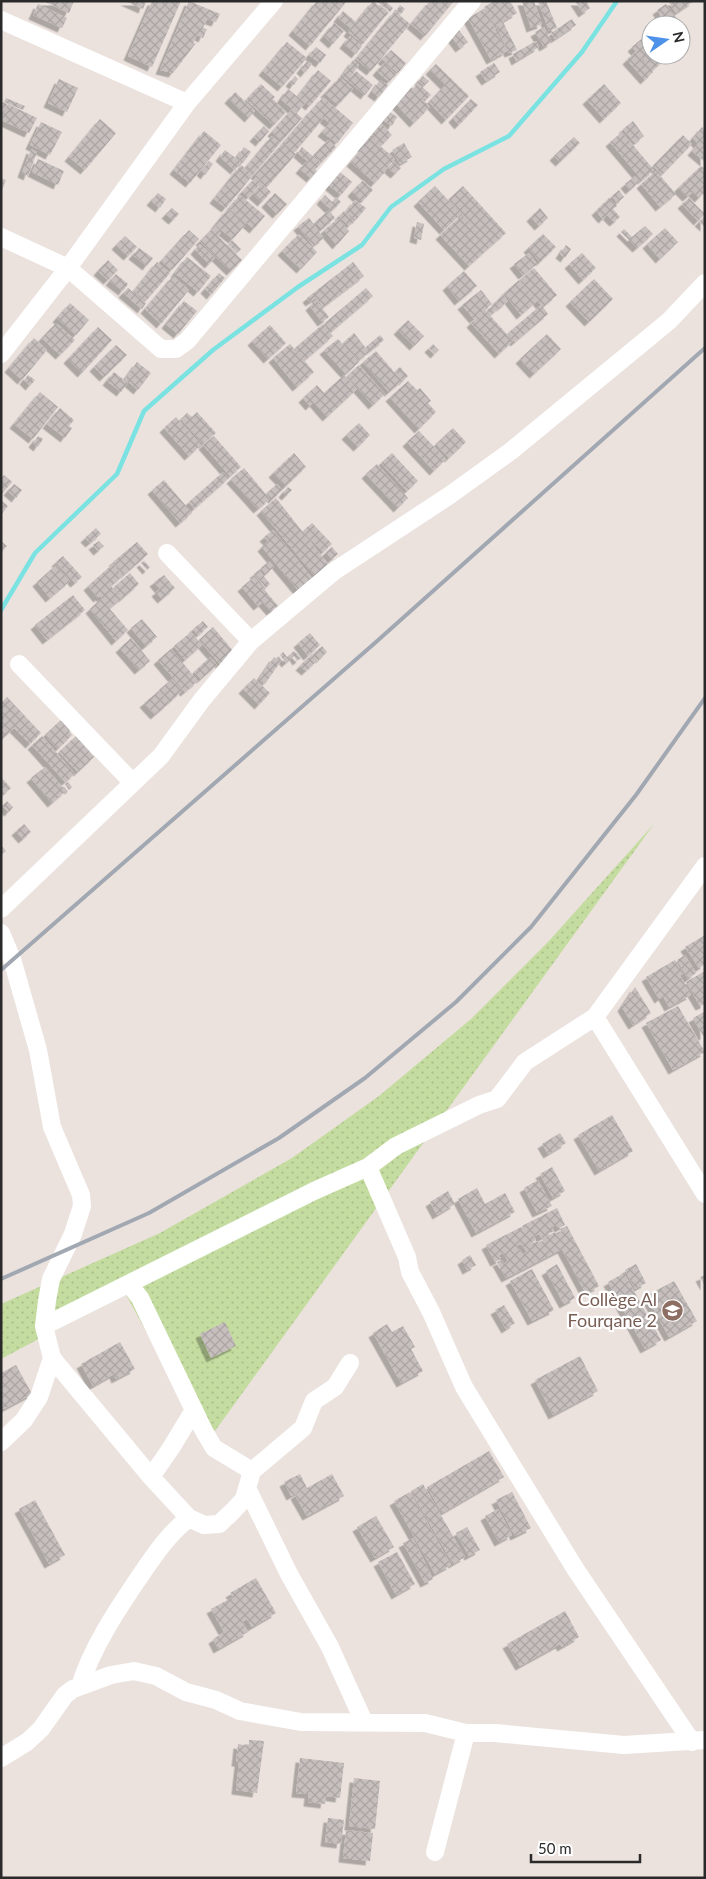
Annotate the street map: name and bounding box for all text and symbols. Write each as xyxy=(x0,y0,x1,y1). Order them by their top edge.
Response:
north arrow xyxy=(641,15,691,65)
text: N xyxy=(670,30,689,44)
place label: Collège Al Fourqane 2 xyxy=(568,1288,657,1331)
school or university icon: Collège Al Fourqane 2 xyxy=(661,1298,685,1322)
scale bar xyxy=(531,1832,640,1864)
text: 50 m xyxy=(538,1839,572,1857)

